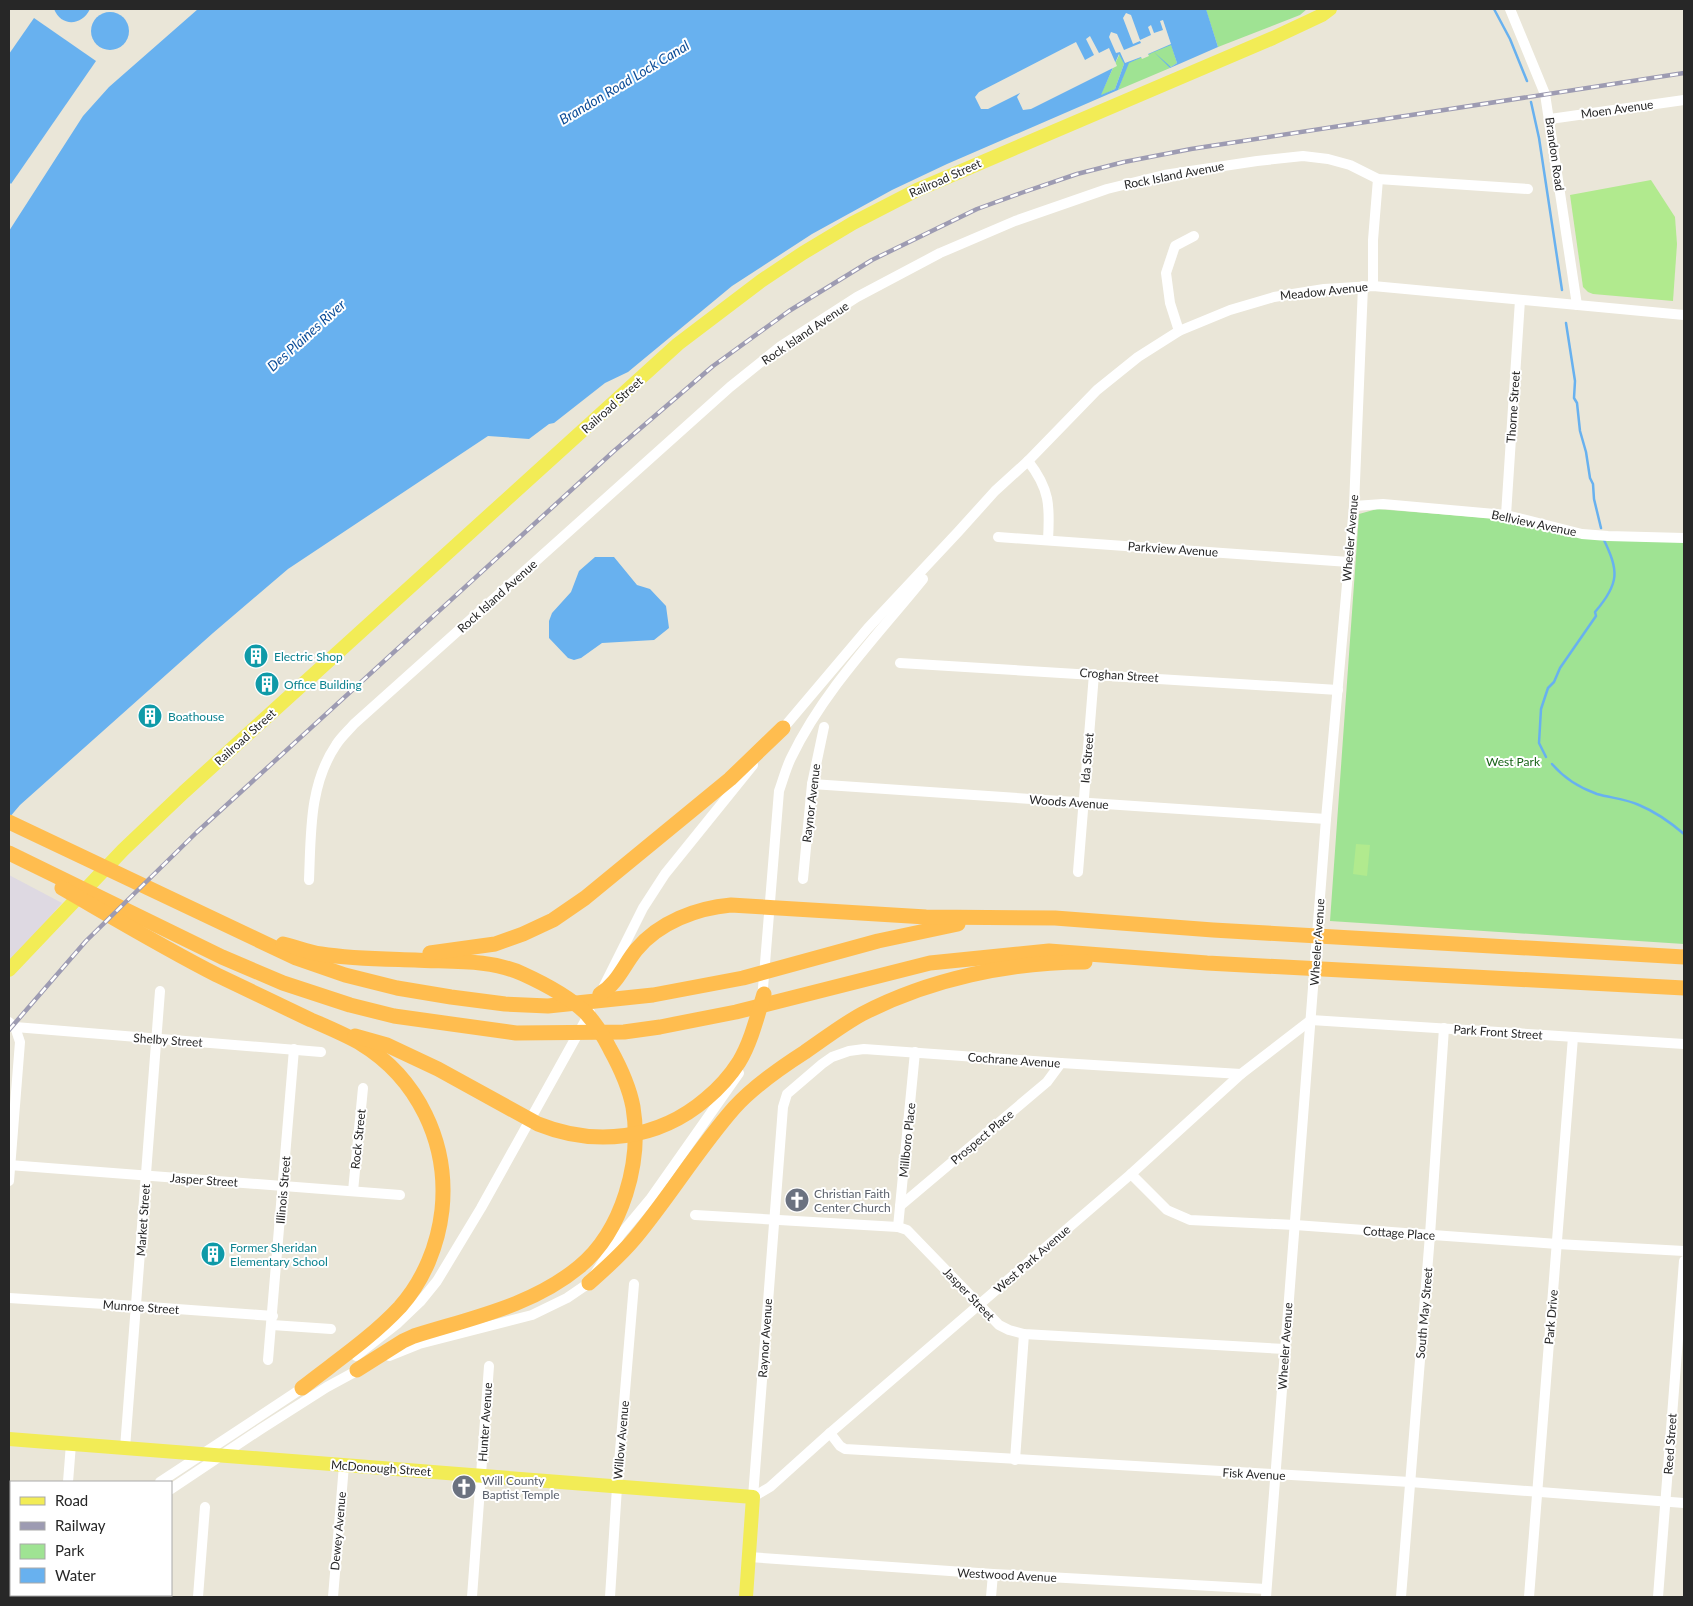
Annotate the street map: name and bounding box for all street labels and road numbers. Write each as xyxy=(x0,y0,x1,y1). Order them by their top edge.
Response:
street label: Moen Avenue xyxy=(1580,96,1654,122)
street label: Brandon Road xyxy=(1542,116,1568,192)
street label: Railroad Street xyxy=(907,155,984,201)
street label: Rock Island Avenue xyxy=(1123,158,1225,192)
street label: Meadow Avenue xyxy=(1279,279,1369,303)
street label: Rock Island Avenue xyxy=(759,298,851,368)
street label: Thorne Street xyxy=(1503,370,1523,444)
street label: Railroad Street xyxy=(578,373,646,436)
street label: Wheeler Avenue xyxy=(1339,494,1361,582)
street label: Bellview Avenue xyxy=(1490,507,1578,539)
street label: Parkview Avenue xyxy=(1127,538,1219,560)
street label: Rock Island Avenue xyxy=(454,556,540,636)
street label: Croghan Street xyxy=(1079,665,1160,685)
street label: Railroad Street xyxy=(211,705,279,768)
street label: Ida Street xyxy=(1077,731,1097,784)
street label: Raynor Avenue xyxy=(799,763,823,843)
street label: Woods Avenue xyxy=(1029,792,1109,812)
street label: Wheeler Avenue xyxy=(1306,898,1328,986)
street label: Park Front Street xyxy=(1453,1021,1544,1043)
street label: Shelby Street xyxy=(133,1030,204,1050)
street label: Cochrane Avenue xyxy=(967,1049,1061,1071)
street label: Millboro Place xyxy=(896,1102,918,1178)
street label: Prospect Place xyxy=(948,1106,1016,1168)
street label: Rock Street xyxy=(347,1107,369,1170)
street label: Illinois Street xyxy=(273,1155,293,1225)
street label: Jasper Street xyxy=(170,1170,239,1190)
street label: Market Street xyxy=(133,1183,153,1257)
street label: West Park Avenue xyxy=(991,1222,1073,1296)
street label: Cottage Place xyxy=(1362,1223,1436,1243)
street label: Jasper Street xyxy=(940,1264,998,1324)
street label: South May Street xyxy=(1413,1266,1436,1359)
street label: Park Drive xyxy=(1541,1289,1561,1345)
street label: Munroe Street xyxy=(102,1297,180,1317)
street label: Raynor Avenue xyxy=(755,1298,775,1378)
street label: Wheeler Avenue xyxy=(1274,1302,1296,1390)
street label: Hunter Avenue xyxy=(475,1382,495,1462)
street label: Willow Avenue xyxy=(610,1400,632,1480)
street label: Reed Street xyxy=(1660,1412,1680,1475)
street label: McDonough Street xyxy=(330,1457,432,1479)
street label: Fisk Avenue xyxy=(1222,1465,1286,1483)
street label: Dewey Avenue xyxy=(327,1491,349,1571)
street label: Westwood Avenue xyxy=(957,1565,1057,1585)

